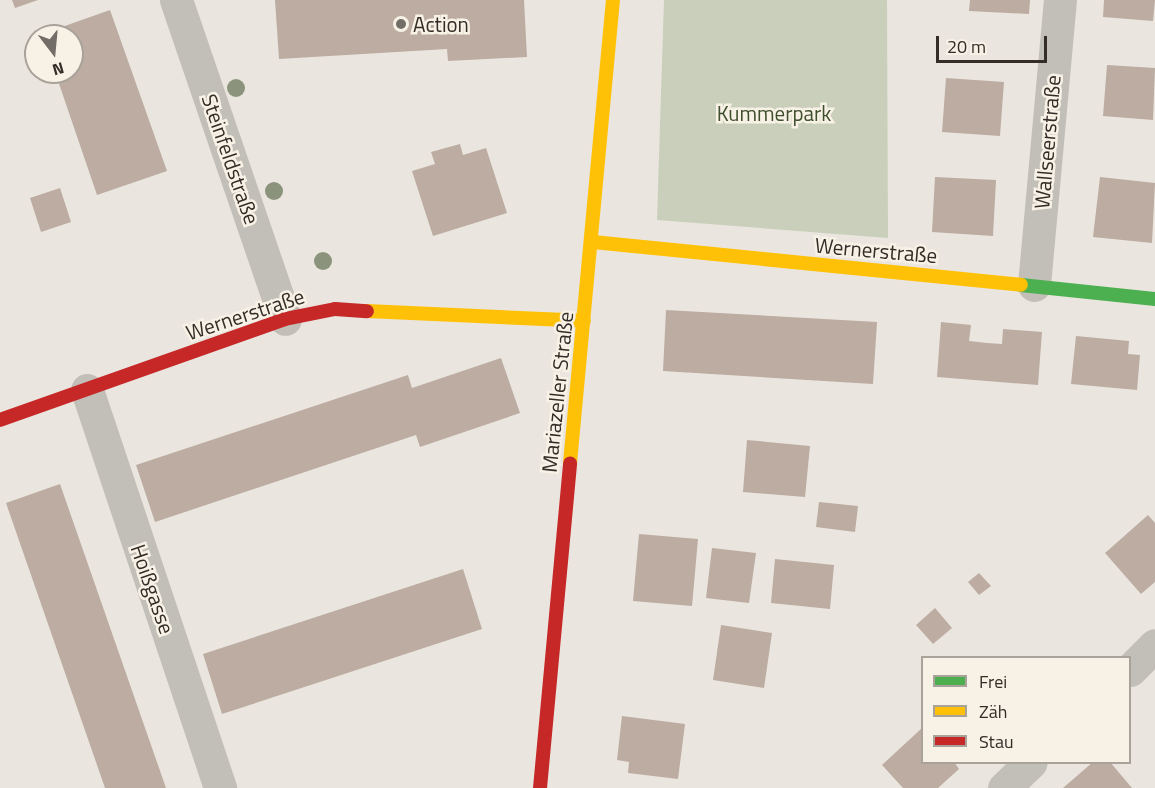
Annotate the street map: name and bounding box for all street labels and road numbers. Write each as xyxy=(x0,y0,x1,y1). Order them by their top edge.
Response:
street label: Wallseerstraße xyxy=(1029,74,1065,210)
street label: Steinfeldstraße xyxy=(197,91,265,227)
street label: Wernerstraße xyxy=(814,232,938,268)
street label: Wernerstraße xyxy=(183,283,307,345)
street label: Mariazeller Straße xyxy=(536,310,578,474)
street label: Hoißgasse xyxy=(126,541,180,637)

